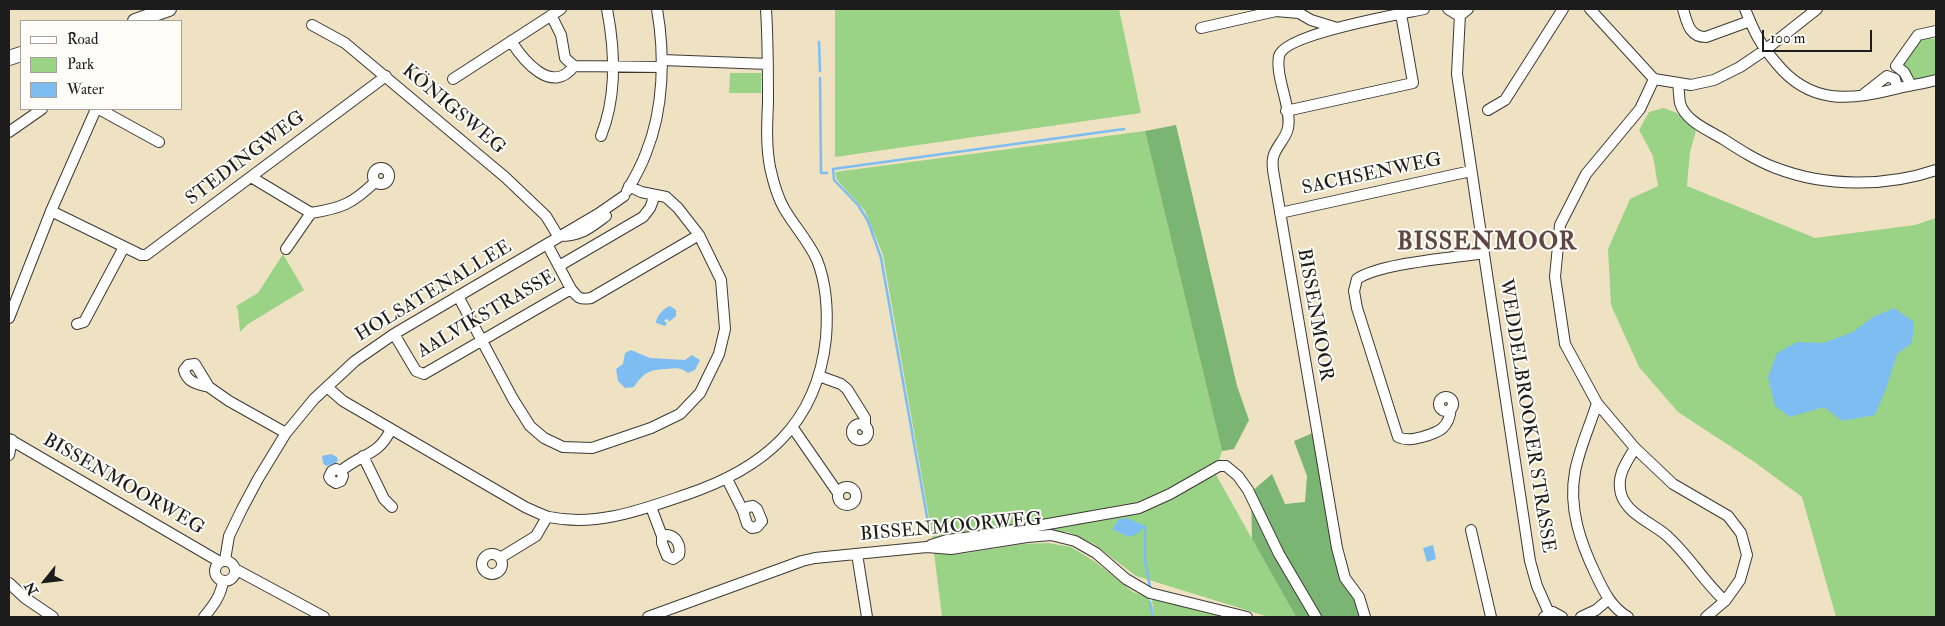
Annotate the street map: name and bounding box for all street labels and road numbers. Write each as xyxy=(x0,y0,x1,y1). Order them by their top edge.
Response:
street label: KÖNIGSWEG xyxy=(397,60,509,160)
street label: STEDINGWEG xyxy=(182,107,310,211)
street label: SACHSENWEG xyxy=(1300,149,1444,201)
street label: HOLSATENALLEE xyxy=(352,236,516,348)
street label: BISSENMOOR xyxy=(1291,247,1337,383)
street label: AALVIKSTRASSE xyxy=(414,266,560,364)
street label: WEDDELBROOKER STRASSE xyxy=(1493,277,1559,555)
street label: BISSENMOORWEG xyxy=(38,429,208,541)
street label: BISSENMOORWEG xyxy=(859,509,1043,547)

